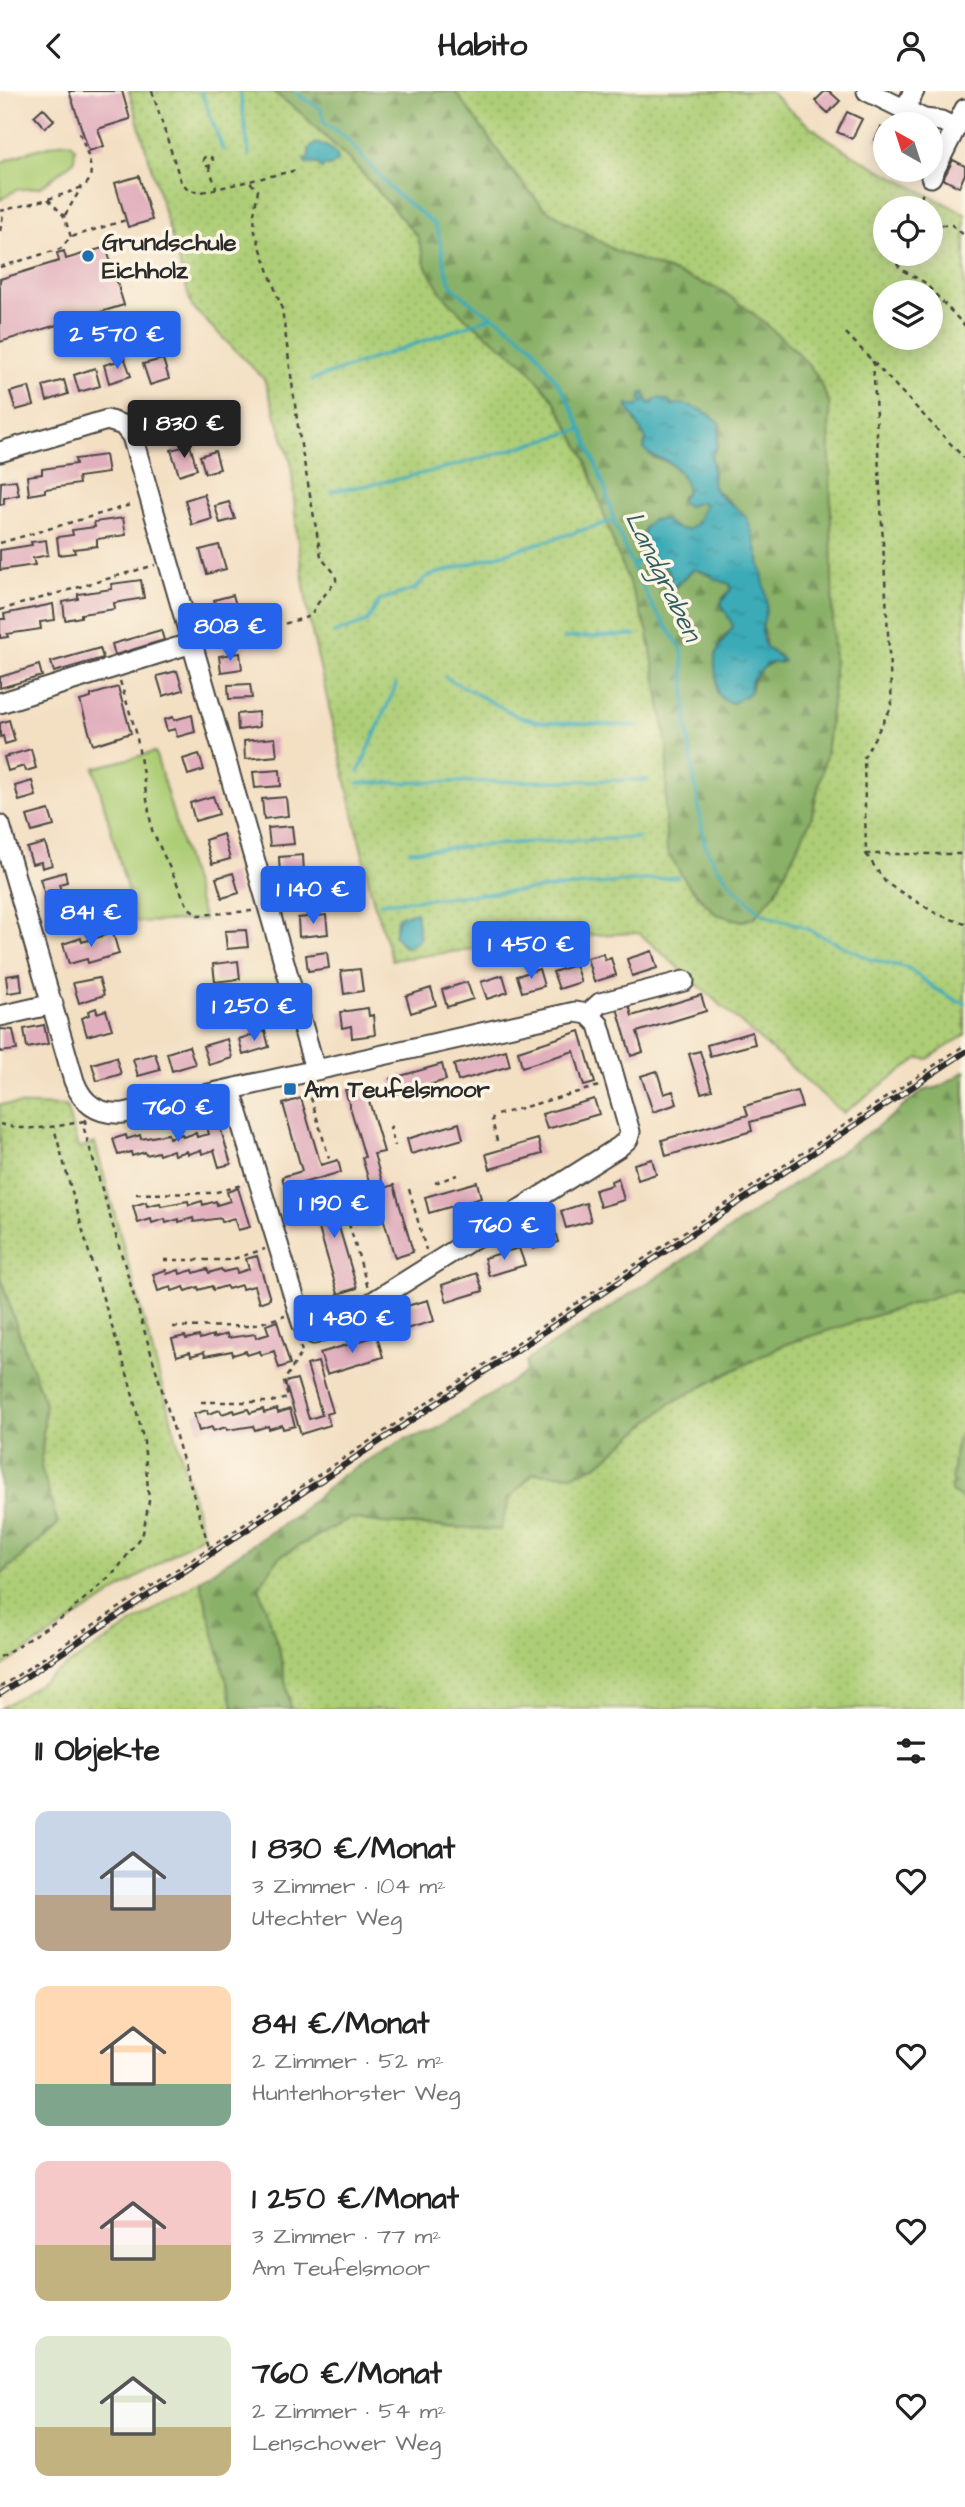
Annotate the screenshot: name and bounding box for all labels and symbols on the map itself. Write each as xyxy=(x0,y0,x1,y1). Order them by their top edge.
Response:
north arrow xyxy=(873,112,943,182)
place label: Grundschule Eichholz xyxy=(102,226,236,288)
marker: Grundschule Eichholz xyxy=(80,248,96,264)
pin: 2 570 € xyxy=(52,311,182,371)
pin: 1 830 € xyxy=(119,401,249,460)
water label: Landgraben xyxy=(615,506,711,650)
pin: 808 € xyxy=(181,603,279,663)
pin: 1 140 € xyxy=(248,867,378,926)
pin: 841 € xyxy=(42,889,140,949)
pin: 1 450 € xyxy=(466,921,596,981)
pin: 1 250 € xyxy=(189,983,319,1043)
place label: Am Teufelsmoor xyxy=(304,1073,491,1107)
marker: Am Teufelsmoor xyxy=(282,1081,298,1097)
pin: 760 € xyxy=(129,1084,227,1144)
pin: 1 190 € xyxy=(269,1181,399,1240)
pin: 760 € xyxy=(455,1203,553,1262)
pin: 1 480 € xyxy=(287,1295,417,1355)

